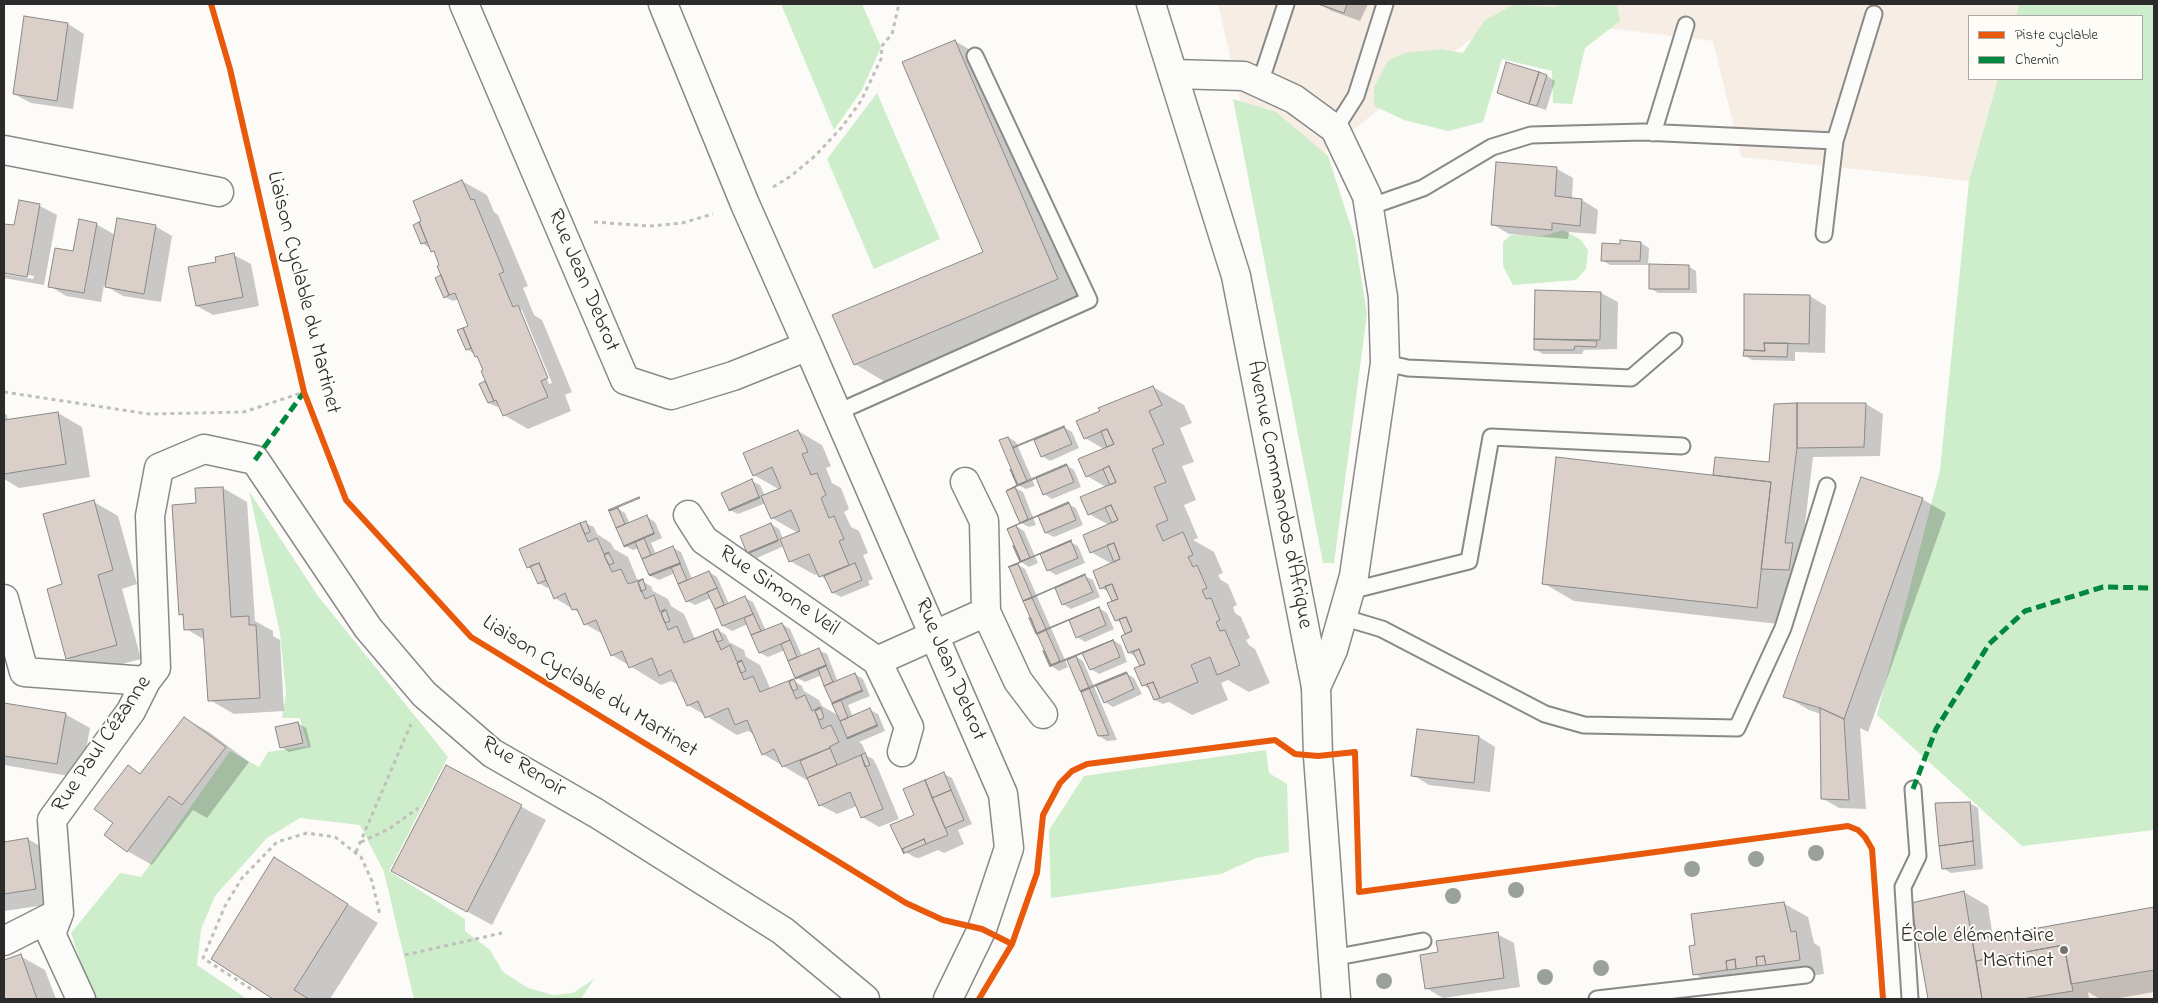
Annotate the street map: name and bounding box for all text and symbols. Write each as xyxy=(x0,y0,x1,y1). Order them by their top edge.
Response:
legend xyxy=(1968,15,2143,80)
text: Piste cyclable xyxy=(2015,24,2098,46)
text: Chemin xyxy=(2015,49,2059,71)
street label: Liaison Cyclable du Martinet xyxy=(259,169,345,417)
street label: Rue Jean Debrot xyxy=(540,206,624,356)
street label: Avenue Commandos d'Afrique xyxy=(1239,359,1317,631)
street label: Rue Simone Veil xyxy=(713,541,843,643)
street label: Rue Jean Debrot xyxy=(907,595,991,745)
street label: Liaison Cyclable du Martinet xyxy=(476,611,702,765)
street label: Rue Paul Cézanne xyxy=(47,671,159,819)
street label: Rue Renoir xyxy=(476,732,570,804)
place label: École élémentaire Martinet xyxy=(1900,924,2054,976)
marker: École élémentaire Martinet xyxy=(2058,944,2070,956)

